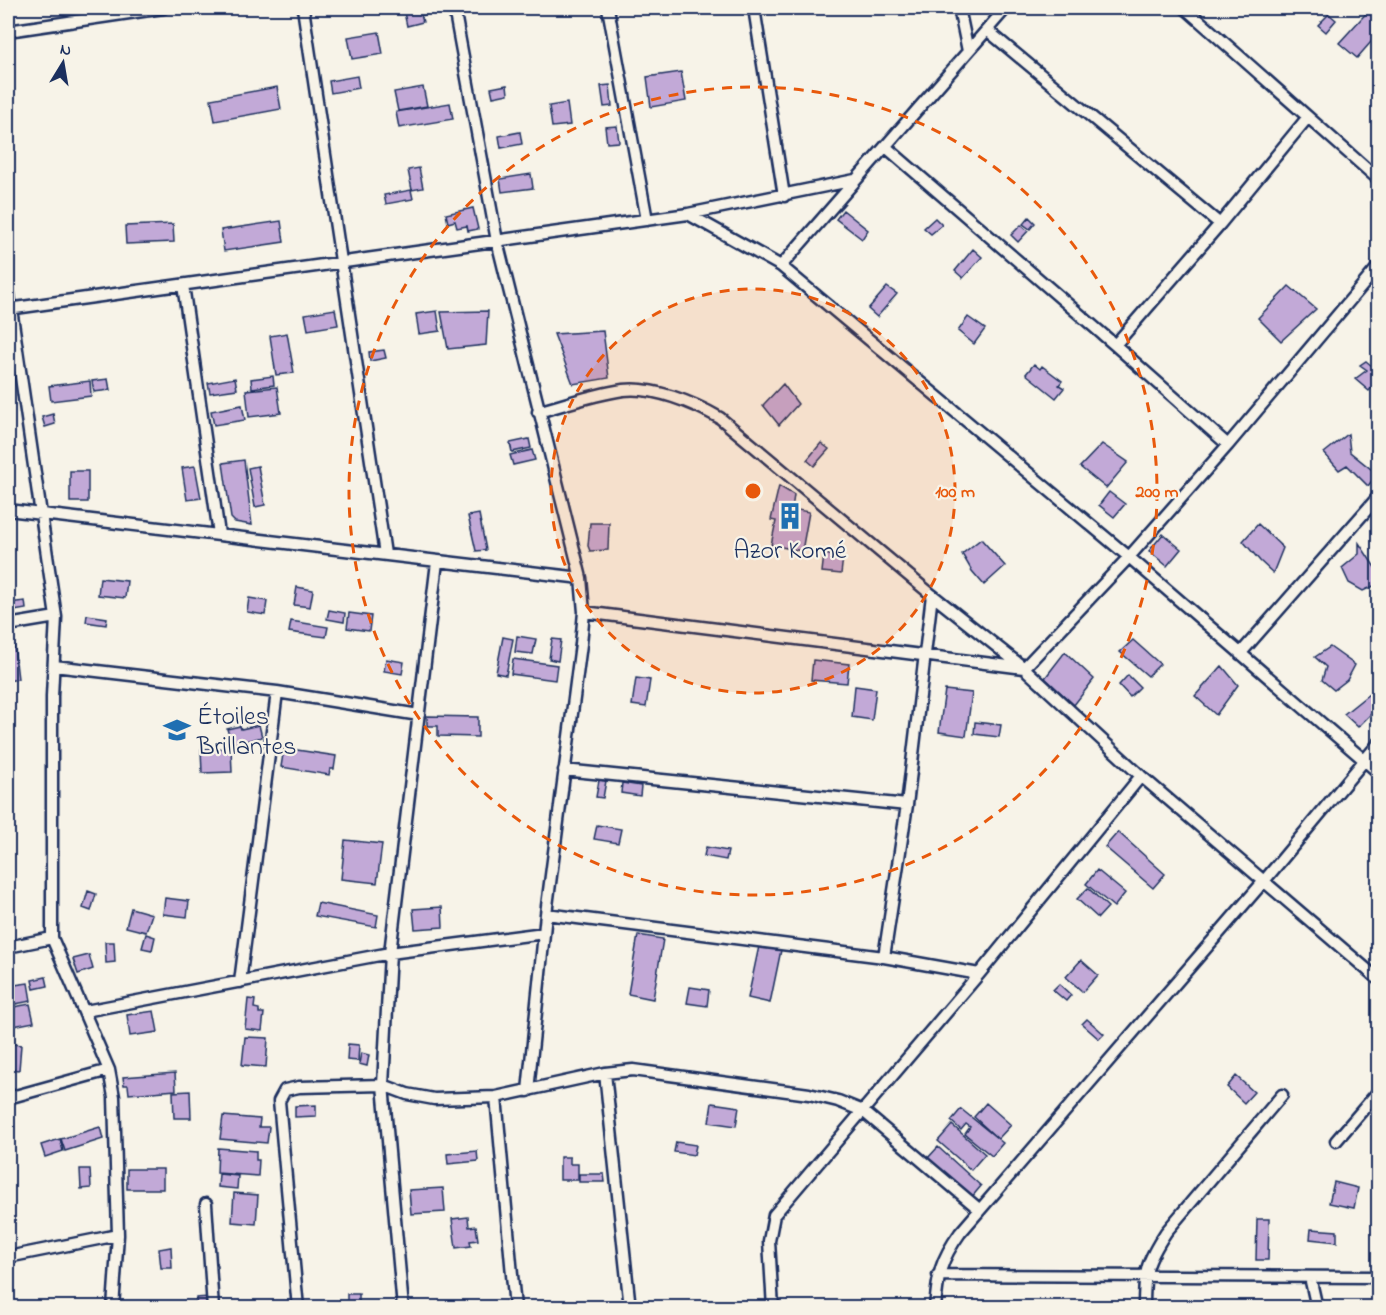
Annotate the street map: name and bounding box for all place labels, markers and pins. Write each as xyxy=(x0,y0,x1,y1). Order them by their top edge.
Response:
centre of rings xyxy=(743,481,763,501)
building icon: Azor Komé xyxy=(775,501,805,531)
place label: Azor Komé xyxy=(734,533,847,571)
place label: Étoiles Brillantes xyxy=(196,699,296,767)
school or university icon: Étoiles Brillantes xyxy=(162,715,192,745)

